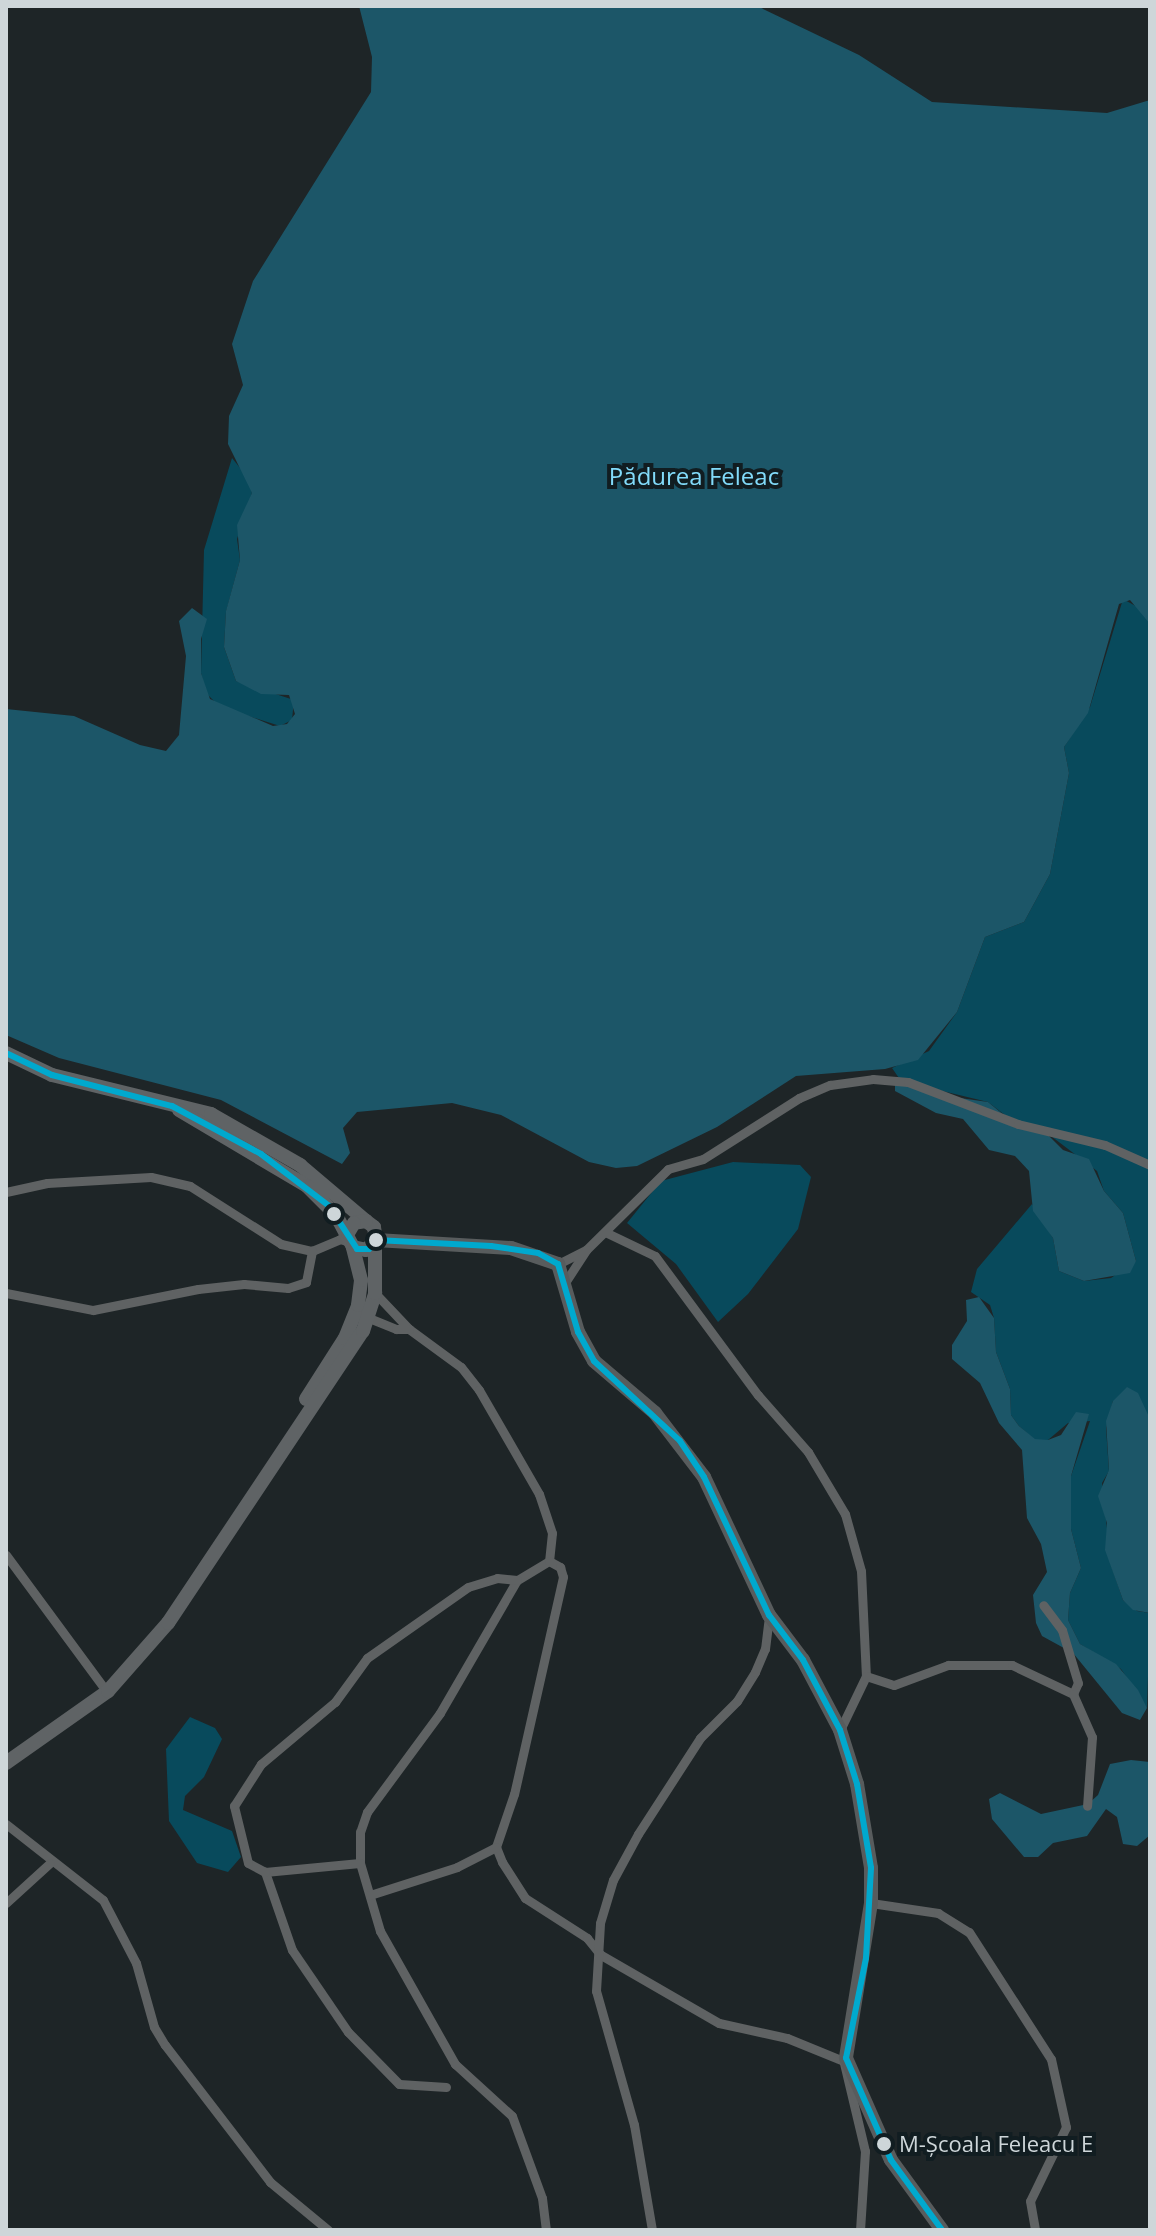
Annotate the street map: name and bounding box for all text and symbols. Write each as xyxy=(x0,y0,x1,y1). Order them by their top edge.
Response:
park label: Pădurea Feleac xyxy=(609,462,779,490)
unlabelled marker xyxy=(326,1206,342,1222)
unlabelled marker xyxy=(368,1232,384,1248)
place label: M-Școala Feleacu E xyxy=(899,2131,1093,2157)
marker: M-Școala Feleacu E xyxy=(876,2136,892,2152)

